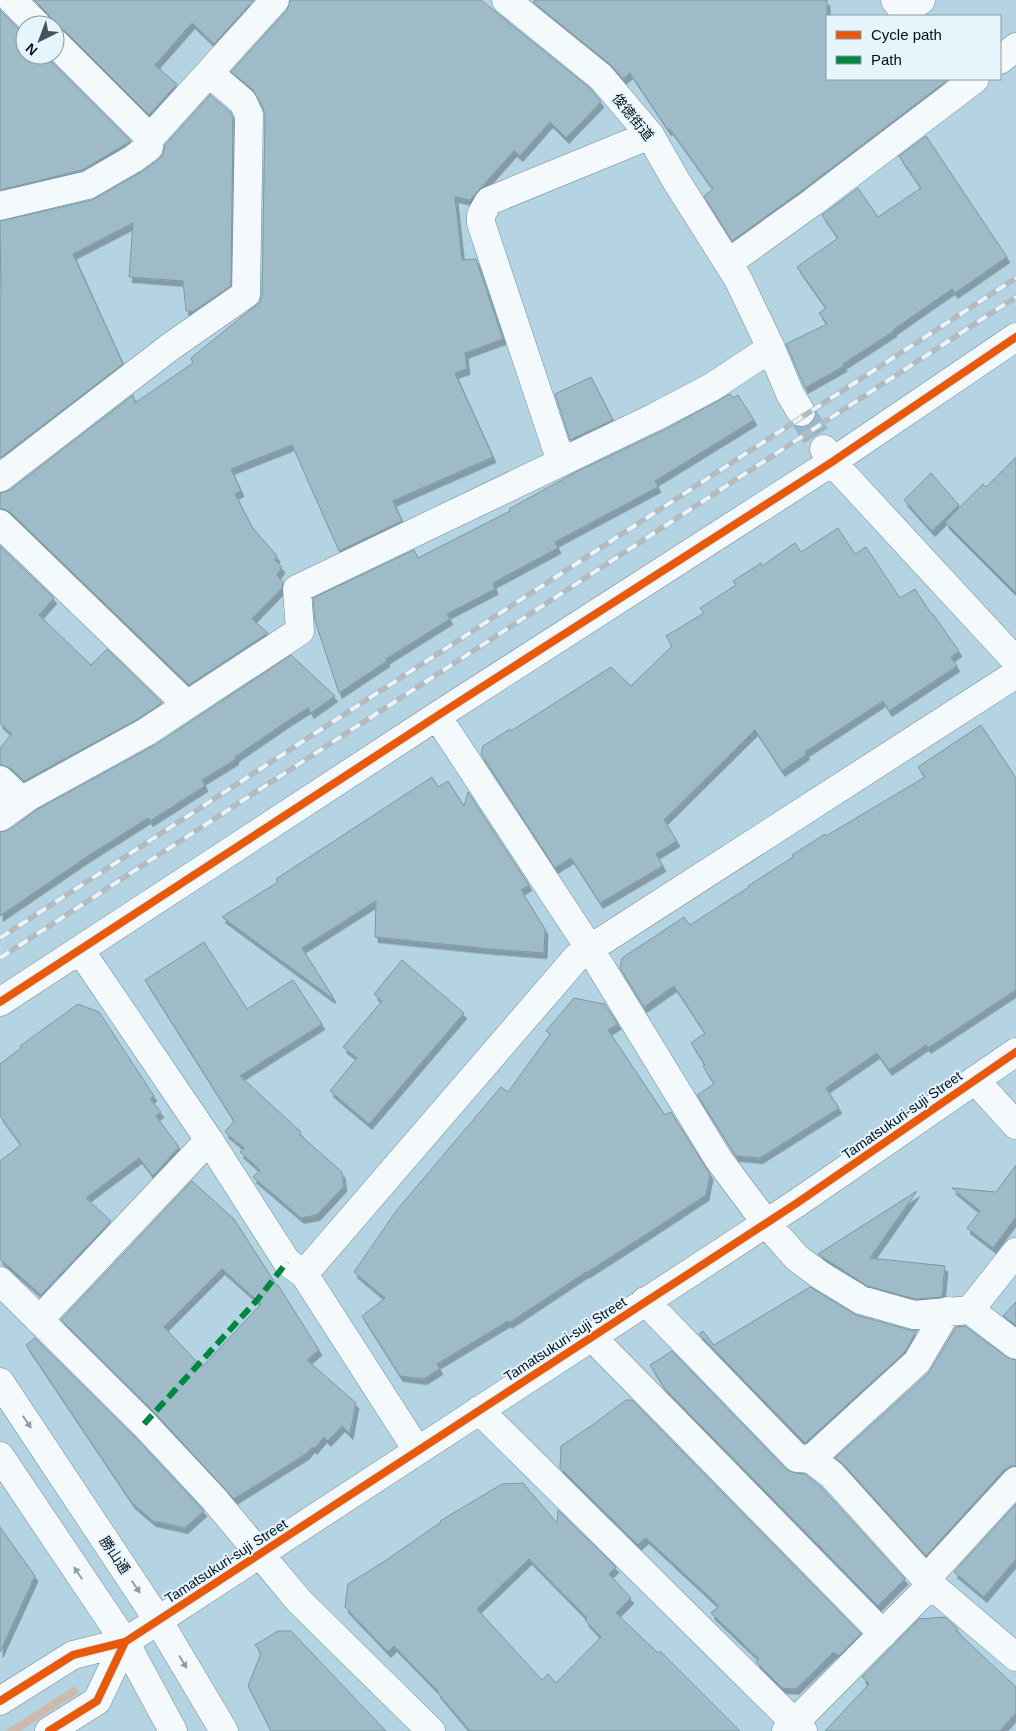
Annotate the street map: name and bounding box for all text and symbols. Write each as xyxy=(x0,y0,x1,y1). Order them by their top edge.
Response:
north arrow xyxy=(15,15,65,65)
legend xyxy=(826,15,1001,80)
text: Cycle path xyxy=(871,26,942,43)
text: N xyxy=(22,40,40,59)
text: Path xyxy=(871,51,902,68)
street label: 俊徳街道 xyxy=(609,90,657,144)
street label: Tamatsukuri-suji Street xyxy=(839,1068,965,1162)
street label: Tamatsukuri-suji Street xyxy=(501,1293,629,1384)
one-way arrow xyxy=(22,1416,32,1429)
street label: Tamatsukuri-suji Street xyxy=(162,1515,290,1606)
street label: 勝山通 xyxy=(97,1533,133,1577)
one-way arrow xyxy=(73,1566,83,1579)
one-way arrow xyxy=(131,1580,141,1594)
one-way arrow xyxy=(178,1655,187,1668)

